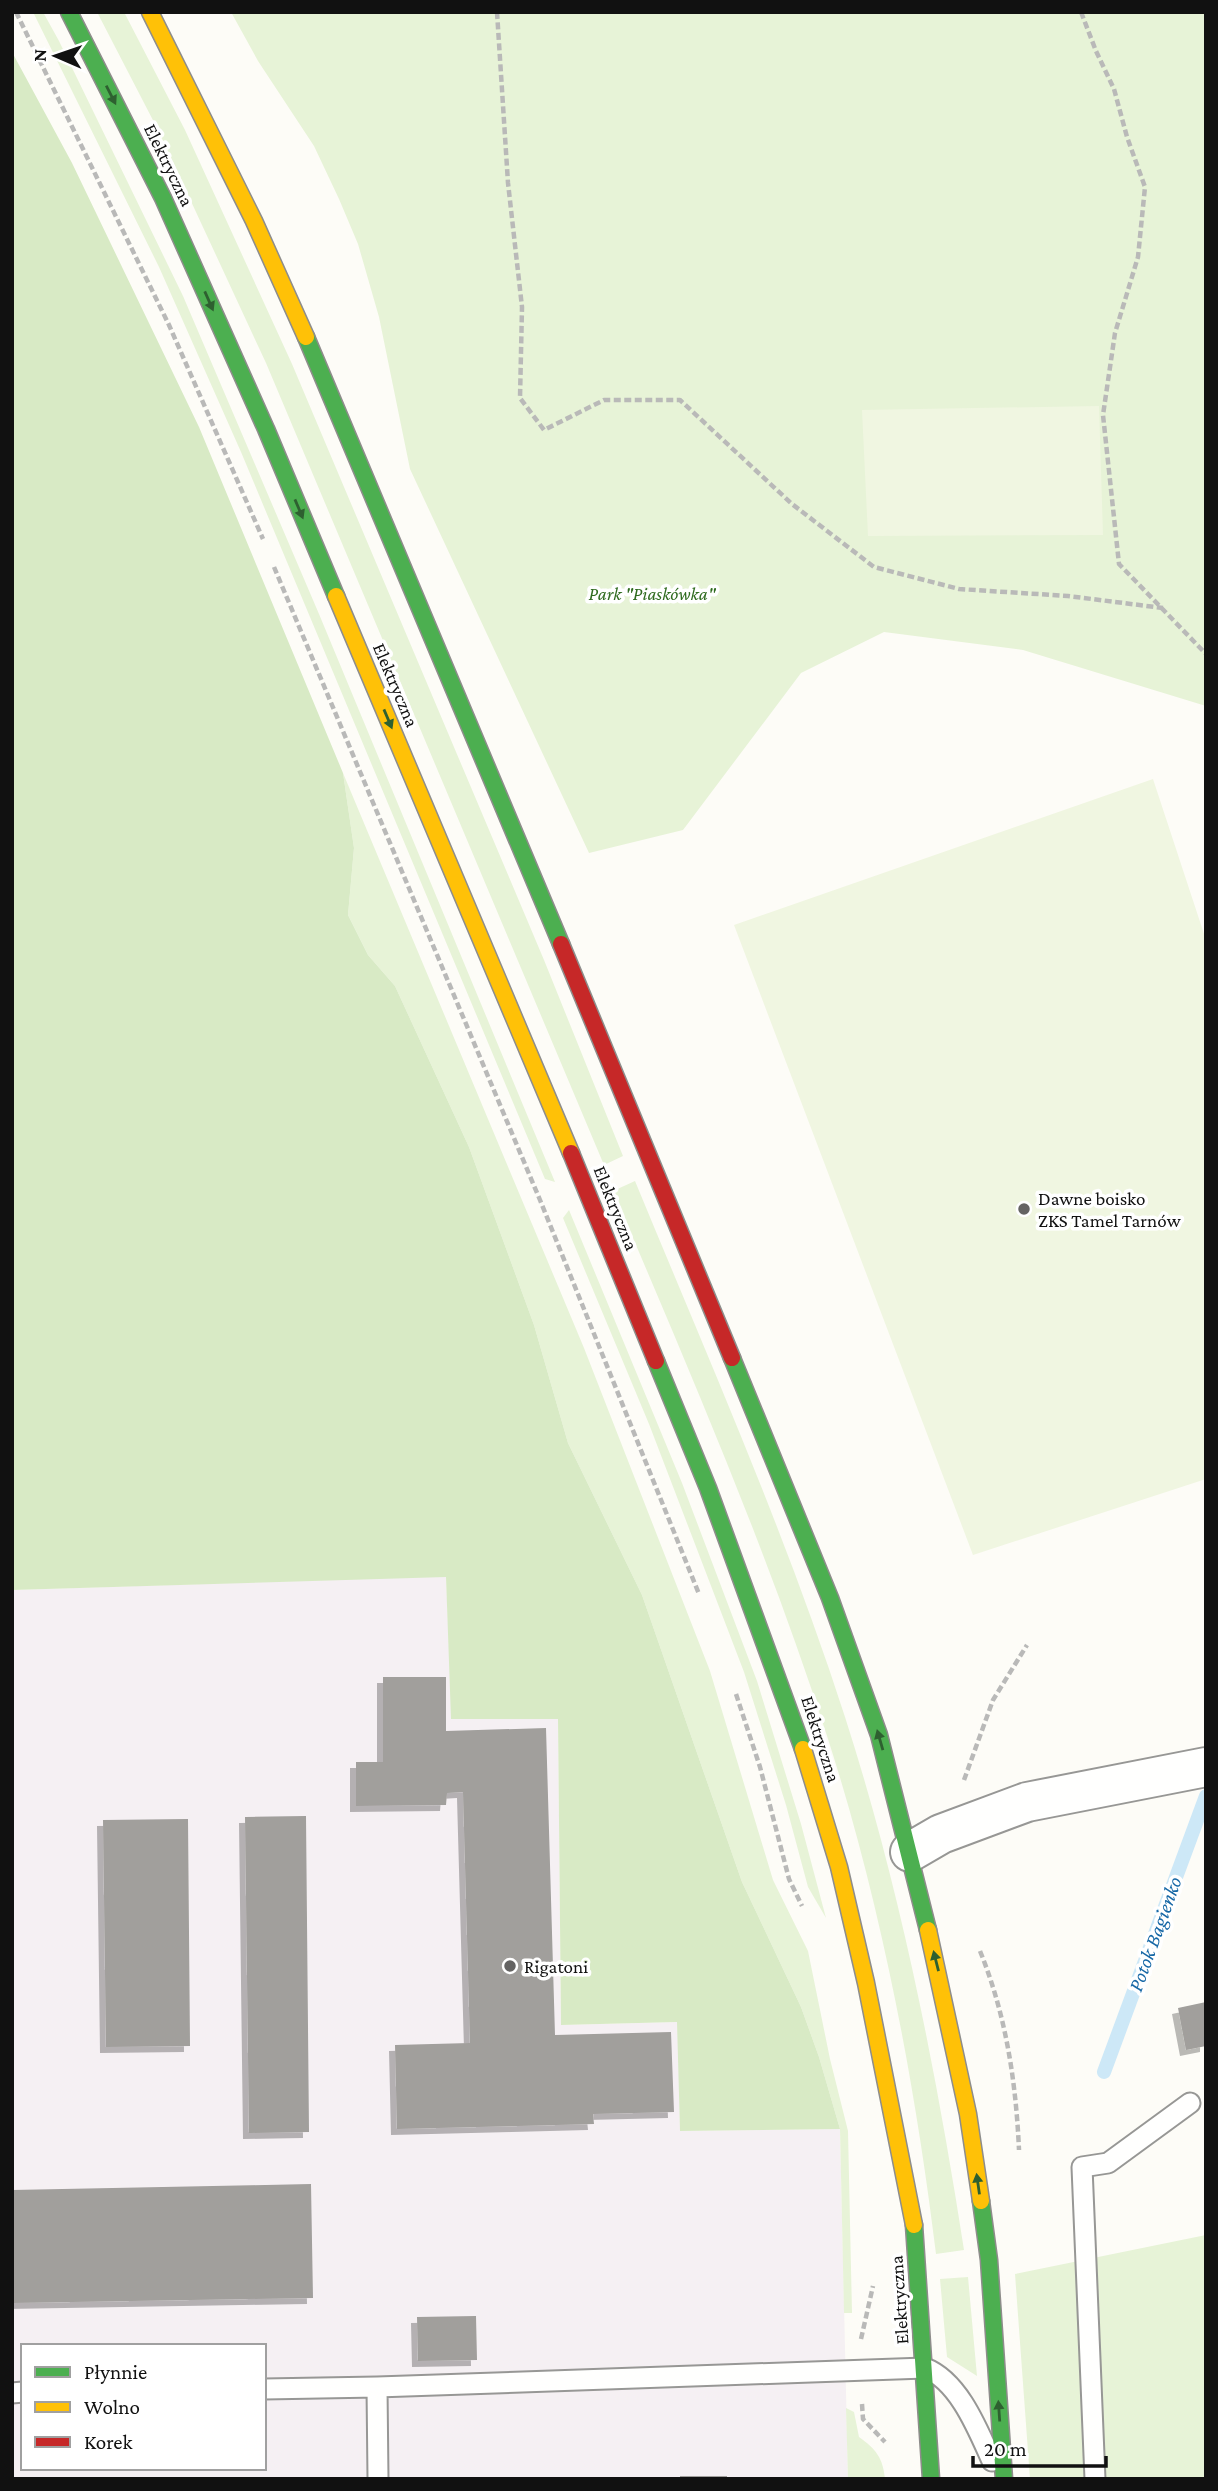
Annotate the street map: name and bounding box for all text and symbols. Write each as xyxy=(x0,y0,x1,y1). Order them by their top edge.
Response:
north arrow xyxy=(21,21,91,91)
text: N xyxy=(29,49,50,62)
one-way arrow xyxy=(106,85,117,105)
street label: Elektryczna xyxy=(140,120,198,210)
one-way arrow xyxy=(204,290,215,311)
one-way arrow xyxy=(294,499,305,520)
park label: Park "Piaskówka" xyxy=(589,583,717,604)
street label: Elektryczna xyxy=(369,640,423,730)
one-way arrow xyxy=(382,708,393,729)
street label: Elektryczna xyxy=(590,1163,643,1254)
place label: Dawne boisko ZKS Tamel Tarnów xyxy=(1038,1188,1181,1231)
marker: Dawne boisko ZKS Tamel Tarnów xyxy=(1016,1201,1032,1217)
street label: Elektryczna xyxy=(797,1693,845,1785)
one-way arrow xyxy=(875,1730,885,1751)
water label: Potok Bagienko xyxy=(1123,1873,1187,1995)
one-way arrow xyxy=(930,1950,941,1972)
place label: Rigatoni xyxy=(524,1956,588,1977)
marker: Rigatoni xyxy=(502,1958,518,1974)
one-way arrow xyxy=(972,2173,983,2195)
street label: Elektryczna xyxy=(885,2255,913,2345)
legend xyxy=(21,2344,266,2470)
text: Płynnie xyxy=(84,2360,147,2384)
text: Wolno xyxy=(84,2395,140,2419)
one-way arrow xyxy=(993,2399,1004,2421)
scale bar xyxy=(973,2424,1106,2468)
text: Korek xyxy=(84,2430,133,2454)
text: 20 m xyxy=(984,2437,1027,2461)

